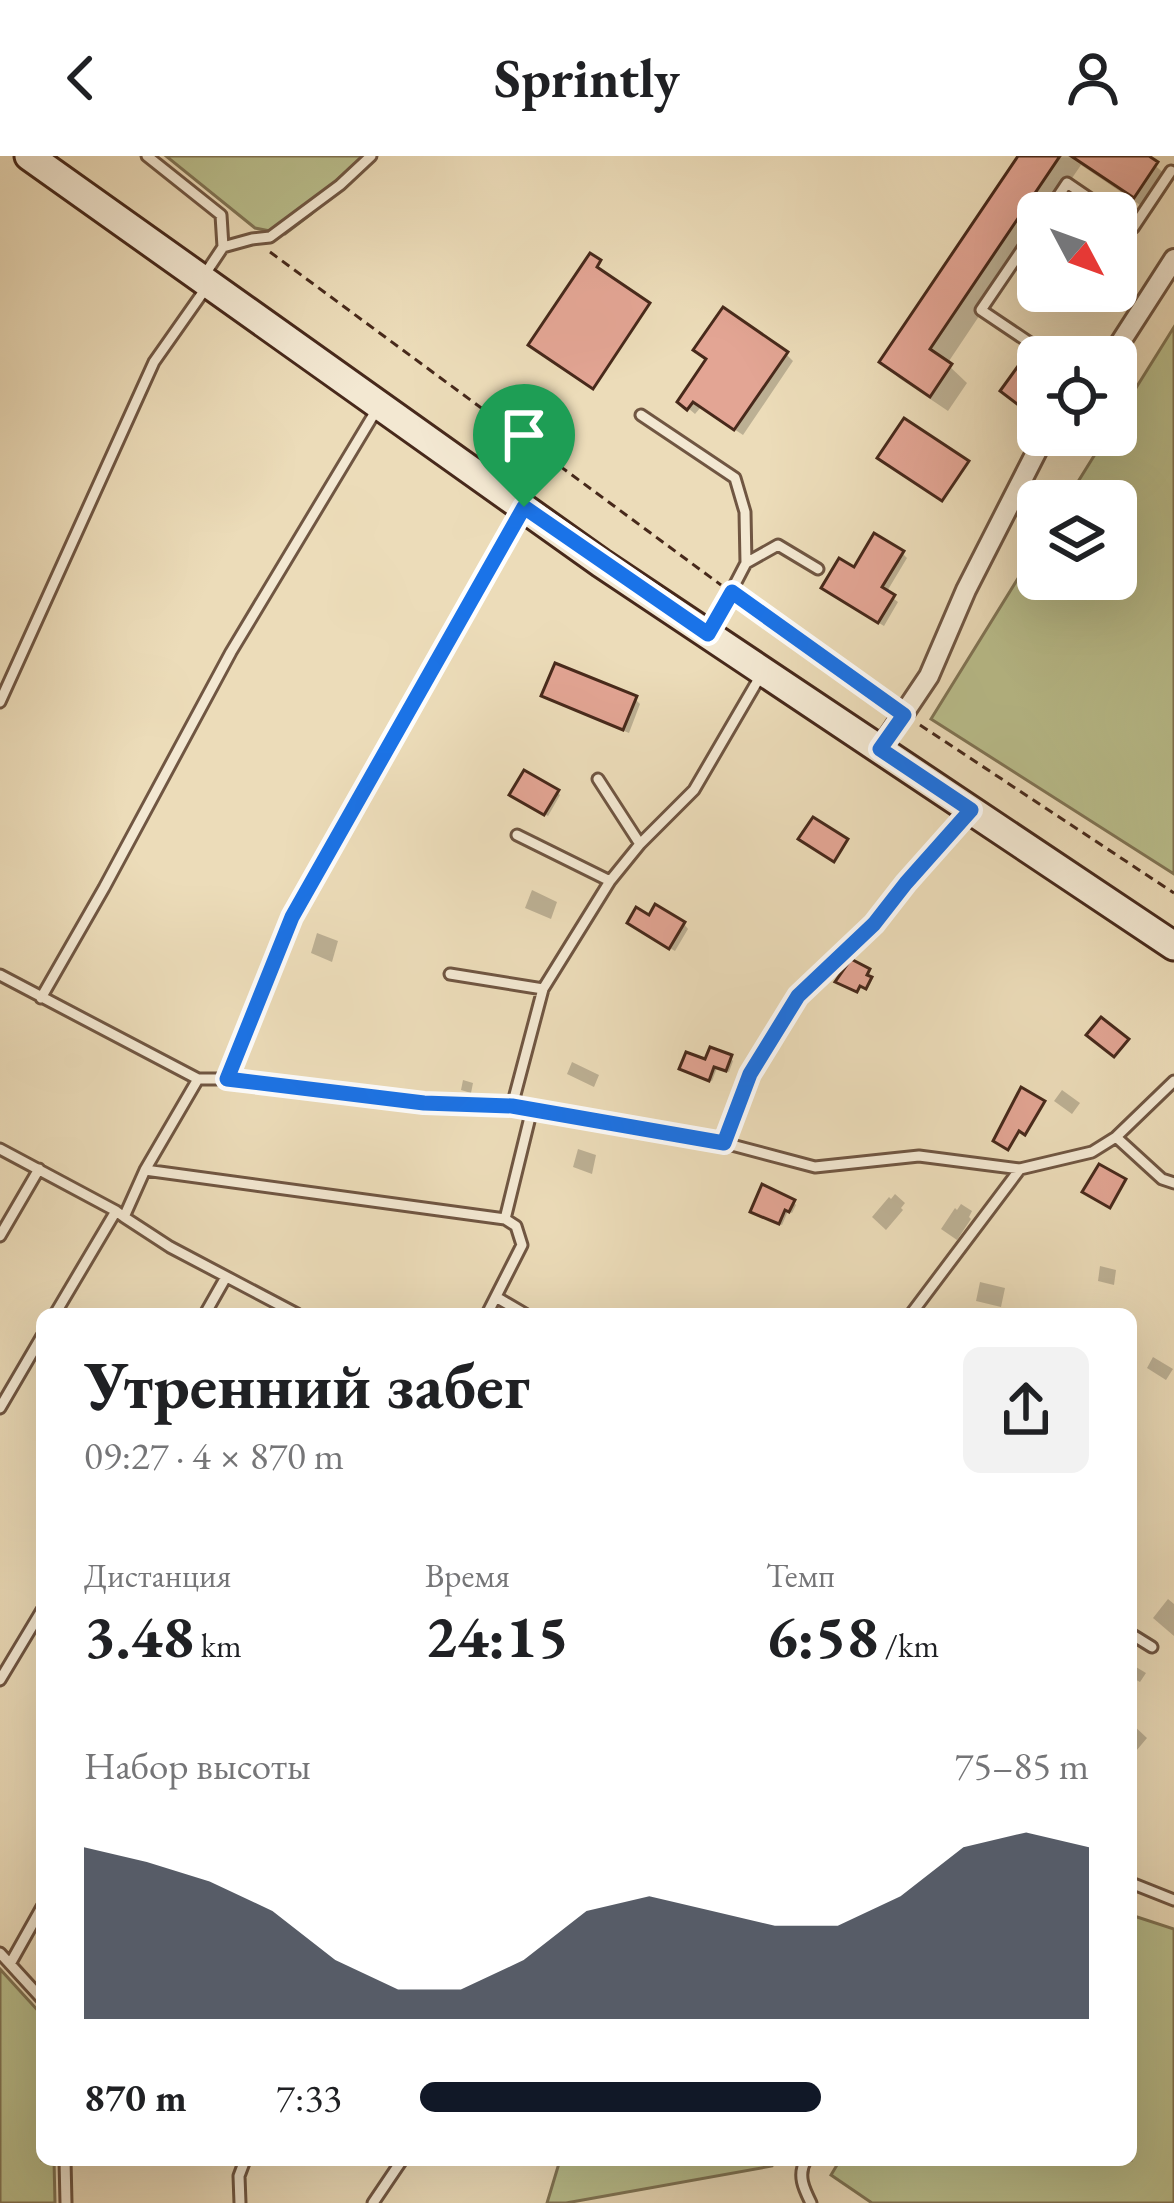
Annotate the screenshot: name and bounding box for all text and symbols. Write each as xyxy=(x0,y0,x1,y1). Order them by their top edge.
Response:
text: Sprintly xyxy=(494,43,680,113)
icon: back xyxy=(48,45,114,111)
icon: person xyxy=(1060,45,1126,111)
north arrow xyxy=(1017,192,1137,312)
map controls xyxy=(1017,192,1137,600)
button: locate xyxy=(1017,336,1137,456)
pin xyxy=(473,384,575,507)
icon: arrive xyxy=(491,402,557,468)
button: layers xyxy=(1017,480,1137,600)
text: Утренний забег xyxy=(84,1342,530,1428)
button: share xyxy=(963,1347,1089,1473)
text: 09:27 · 4 × 870 m xyxy=(84,1430,344,1481)
text: Дистанция xyxy=(84,1554,231,1597)
text: Время xyxy=(425,1554,510,1597)
text: Темп xyxy=(766,1554,835,1597)
text: 3.48 xyxy=(84,1597,194,1675)
text: 24:15 xyxy=(425,1597,569,1675)
text: 6:58 xyxy=(766,1597,878,1675)
text: km xyxy=(194,1624,242,1667)
text: /km xyxy=(878,1624,939,1667)
text: Набор высоты xyxy=(84,1740,311,1791)
text: 75–85 m xyxy=(955,1740,1089,1791)
text: 870 m xyxy=(84,2072,187,2123)
text: 7:33 xyxy=(276,2072,342,2123)

